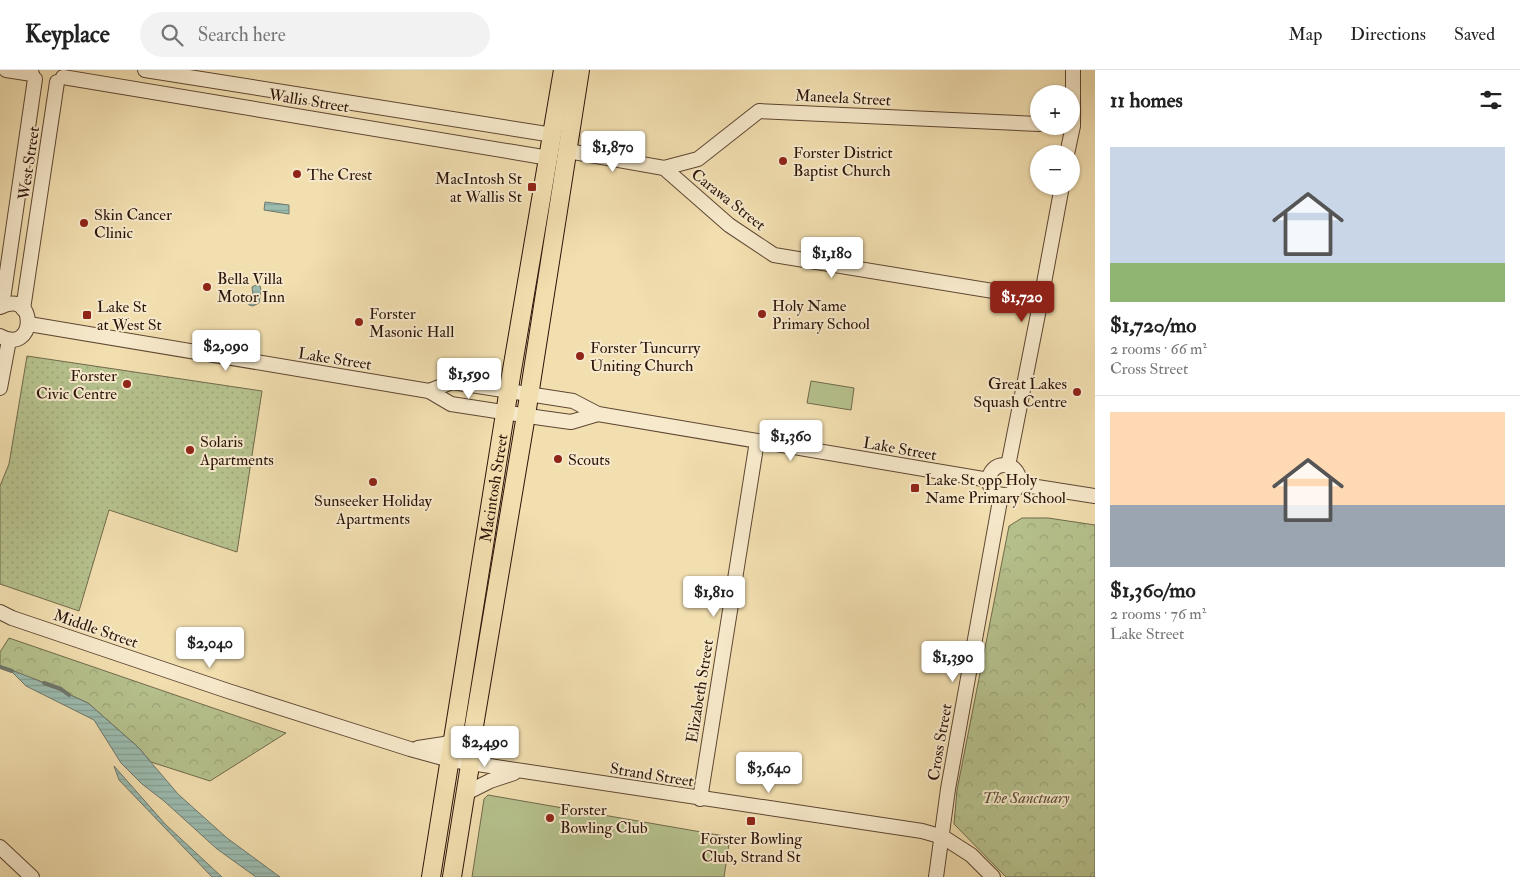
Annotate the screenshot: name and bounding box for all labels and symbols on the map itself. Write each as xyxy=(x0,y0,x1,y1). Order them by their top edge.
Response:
street label: Wallis Street xyxy=(266,85,351,117)
street label: Maneela Street xyxy=(794,85,892,111)
street label: West Street xyxy=(14,125,44,202)
pin: $1,870 xyxy=(572,131,654,173)
place label: Forster District Baptist Church xyxy=(793,143,893,182)
marker: Forster District Baptist Church xyxy=(777,155,789,167)
place label: The Crest xyxy=(307,165,372,185)
street label: Carawa Street xyxy=(687,165,770,235)
marker: The Crest xyxy=(291,168,303,180)
place label: MacIntosh St at Wallis St xyxy=(435,169,522,207)
marker: MacIntosh St at Wallis St xyxy=(526,181,538,193)
place label: Skin Cancer Clinic xyxy=(94,205,172,243)
marker: Skin Cancer Clinic xyxy=(78,217,90,229)
pin: $1,180 xyxy=(791,236,873,279)
place label: Bella Villa Motor Inn xyxy=(217,269,285,307)
pin: $1,720 xyxy=(981,280,1063,323)
marker: Bella Villa Motor Inn xyxy=(201,281,213,293)
place label: Holy Name Primary School xyxy=(772,296,870,334)
place label: Lake St at West St xyxy=(97,297,162,335)
place label: Forster Masonic Hall xyxy=(369,304,454,342)
marker: Holy Name Primary School xyxy=(756,308,768,320)
marker: Lake St at West St xyxy=(81,309,93,321)
marker: Forster Masonic Hall xyxy=(353,316,365,328)
pin: $2,090 xyxy=(185,330,267,372)
place label: Forster Tuncurry Uniting Church xyxy=(590,338,701,376)
street label: Lake Street xyxy=(297,343,373,375)
marker: Forster Tuncurry Uniting Church xyxy=(574,350,586,362)
pin: $1,590 xyxy=(428,358,510,400)
place label: Forster Civic Centre xyxy=(36,366,117,404)
place label: Great Lakes Squash Centre xyxy=(973,374,1067,412)
marker: Forster Civic Centre xyxy=(121,378,133,390)
marker: Great Lakes Squash Centre xyxy=(1071,386,1083,398)
pin: $1,360 xyxy=(750,420,832,462)
place label: Solaris Apartments xyxy=(199,432,274,471)
street label: Macintosh Street xyxy=(476,432,513,544)
street label: Lake Street xyxy=(862,433,938,465)
marker: Solaris Apartments xyxy=(184,444,196,456)
place label: Scouts xyxy=(568,450,610,470)
marker: Scouts xyxy=(552,453,564,465)
place label: Lake St opp Holy Name Primary School xyxy=(925,470,1066,508)
marker: Sunseeker Holiday Apartments xyxy=(367,476,379,488)
marker: Lake St opp Holy Name Primary School xyxy=(909,482,921,494)
place label: Sunseeker Holiday Apartments xyxy=(314,491,433,530)
pin: $1,810 xyxy=(673,576,755,618)
street label: Middle Street xyxy=(51,605,141,653)
pin: $2,040 xyxy=(169,626,251,669)
street label: Elizabeth Street xyxy=(682,638,718,744)
pin: $1,390 xyxy=(912,640,994,683)
street label: Cross Street xyxy=(923,702,957,782)
pin: $2,490 xyxy=(444,726,526,768)
pin: $3,640 xyxy=(728,752,810,794)
street label: Strand Street xyxy=(608,758,695,791)
park label: The Sanctuary xyxy=(983,788,1070,808)
place label: Forster Bowling Club xyxy=(560,800,648,838)
marker: Forster Bowling Club xyxy=(544,812,556,824)
marker: Forster Bowling Club, Strand St xyxy=(745,815,757,827)
place label: Forster Bowling Club, Strand St xyxy=(700,829,803,867)

